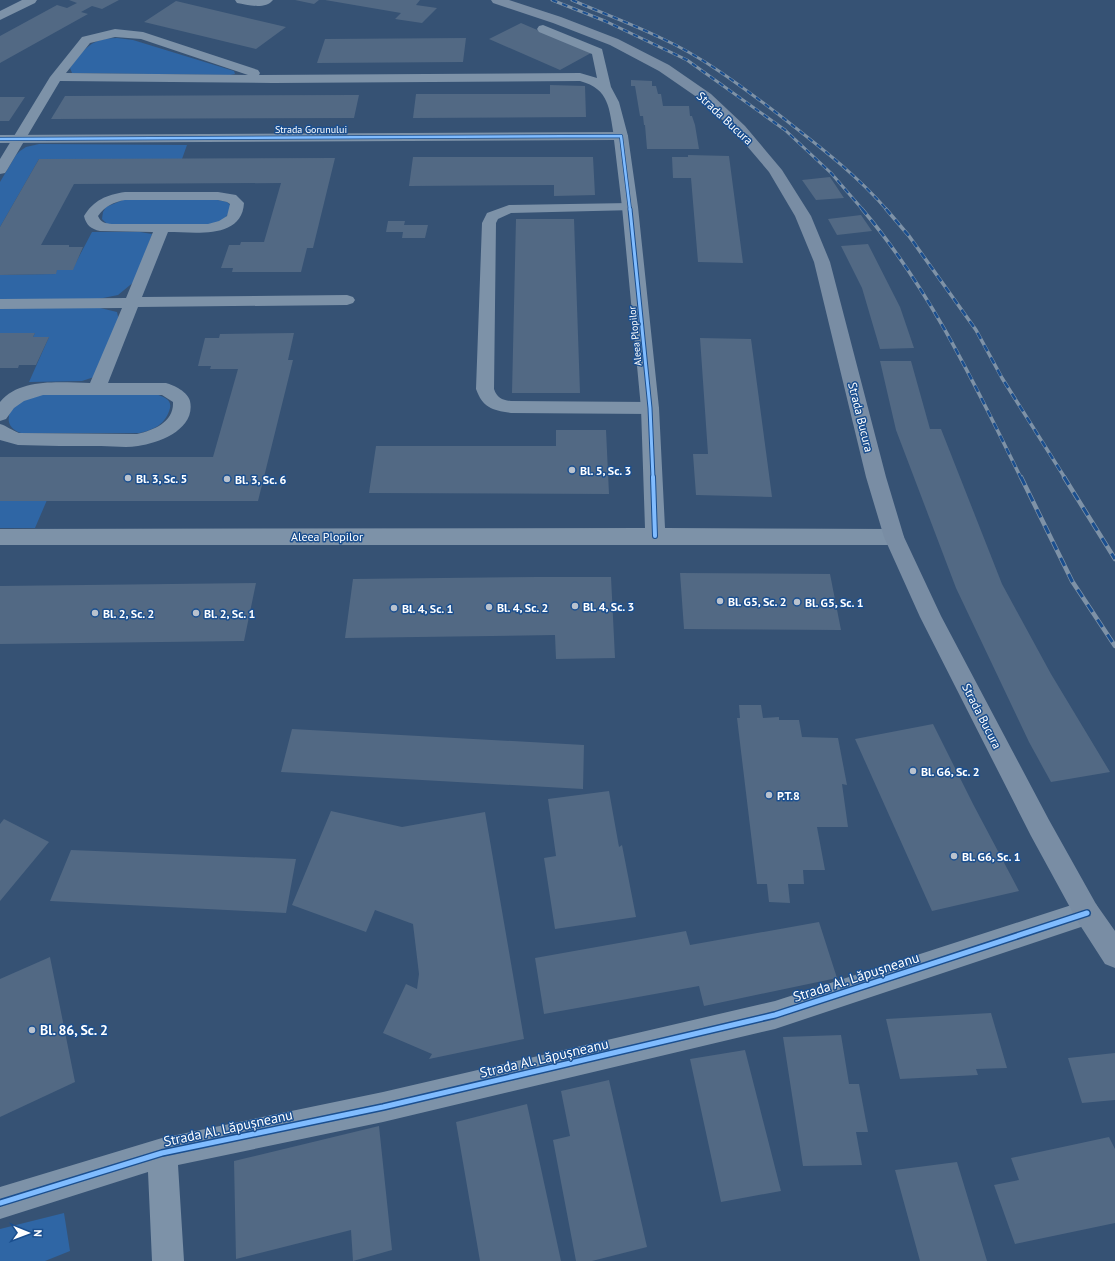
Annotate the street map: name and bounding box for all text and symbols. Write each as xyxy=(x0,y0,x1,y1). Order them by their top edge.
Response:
street label: Strada Bucura xyxy=(694,88,756,148)
street label: Strada Gorunului xyxy=(275,123,347,136)
street label: Aleea Plopilor xyxy=(625,305,645,367)
street label: Strada Bucura xyxy=(845,381,877,454)
place label: Bl. 5, Sc. 3 xyxy=(580,463,631,478)
marker: Bl. 5, Sc. 3 xyxy=(567,465,577,475)
place label: Bl. 3, Sc. 5 xyxy=(136,471,187,486)
place label: Bl. 3, Sc. 6 xyxy=(235,472,287,487)
marker: Bl. 3, Sc. 5 xyxy=(123,473,133,483)
marker: Bl. 3, Sc. 6 xyxy=(222,474,232,484)
street label: Aleea Plopilor xyxy=(291,529,363,544)
place label: Bl. G5, Sc. 2 xyxy=(728,594,787,609)
place label: Bl. G5, Sc. 1 xyxy=(805,595,864,610)
marker: Bl. G5, Sc. 2 xyxy=(715,596,725,606)
marker: Bl. G5, Sc. 1 xyxy=(792,597,802,607)
place label: Bl. 4, Sc. 3 xyxy=(583,599,634,614)
place label: Bl. 4, Sc. 2 xyxy=(497,600,548,615)
place label: Bl. 4, Sc. 1 xyxy=(402,601,453,616)
marker: Bl. 4, Sc. 3 xyxy=(570,601,580,611)
marker: Bl. 4, Sc. 2 xyxy=(484,602,494,612)
marker: Bl. 4, Sc. 1 xyxy=(389,603,399,613)
place label: Bl. 2, Sc. 2 xyxy=(103,606,154,621)
place label: Bl. 2, Sc. 1 xyxy=(204,606,255,621)
marker: Bl. 2, Sc. 2 xyxy=(90,608,100,618)
marker: Bl. 2, Sc. 1 xyxy=(191,608,201,618)
street label: Strada Bucura xyxy=(959,681,1005,751)
place label: Bl. G6, Sc. 2 xyxy=(921,764,980,779)
marker: Bl. G6, Sc. 2 xyxy=(908,766,918,776)
place label: P.T.8 xyxy=(777,788,800,803)
marker: P.T.8 xyxy=(764,790,774,800)
place label: Bl. G6, Sc. 1 xyxy=(962,849,1021,864)
marker: Bl. G6, Sc. 1 xyxy=(949,851,959,861)
street label: Strada Al. Lăpușneanu xyxy=(791,948,921,1006)
place label: Bl. 86, Sc. 2 xyxy=(40,1021,108,1039)
marker: Bl. 86, Sc. 2 xyxy=(27,1025,37,1035)
street label: Strada Al. Lăpușneanu xyxy=(478,1034,610,1082)
street label: Strada Al. Lăpușneanu xyxy=(162,1106,294,1150)
north arrow xyxy=(8,1213,48,1253)
text: N xyxy=(31,1229,45,1237)

